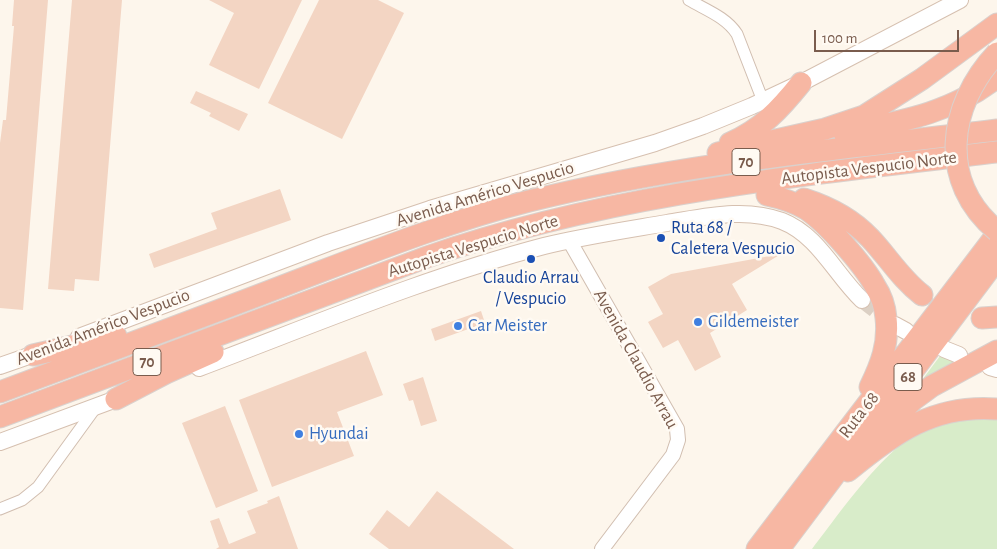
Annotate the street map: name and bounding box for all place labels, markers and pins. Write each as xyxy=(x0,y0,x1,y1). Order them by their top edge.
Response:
place label: Ruta 68 / Caletera Vespucio xyxy=(671,217,795,260)
marker: Ruta 68 / Caletera Vespucio xyxy=(655,232,667,244)
marker: Claudio Arrau / Vespucio xyxy=(525,253,537,265)
place label: Claudio Arrau / Vespucio xyxy=(483,267,579,310)
place label: Gildemeister xyxy=(708,311,799,333)
place label: Car Meister xyxy=(468,315,547,337)
marker: Gildemeister xyxy=(692,316,704,328)
marker: Car Meister xyxy=(452,320,464,332)
place label: Hyundai xyxy=(309,423,369,445)
marker: Hyundai xyxy=(293,428,305,440)

